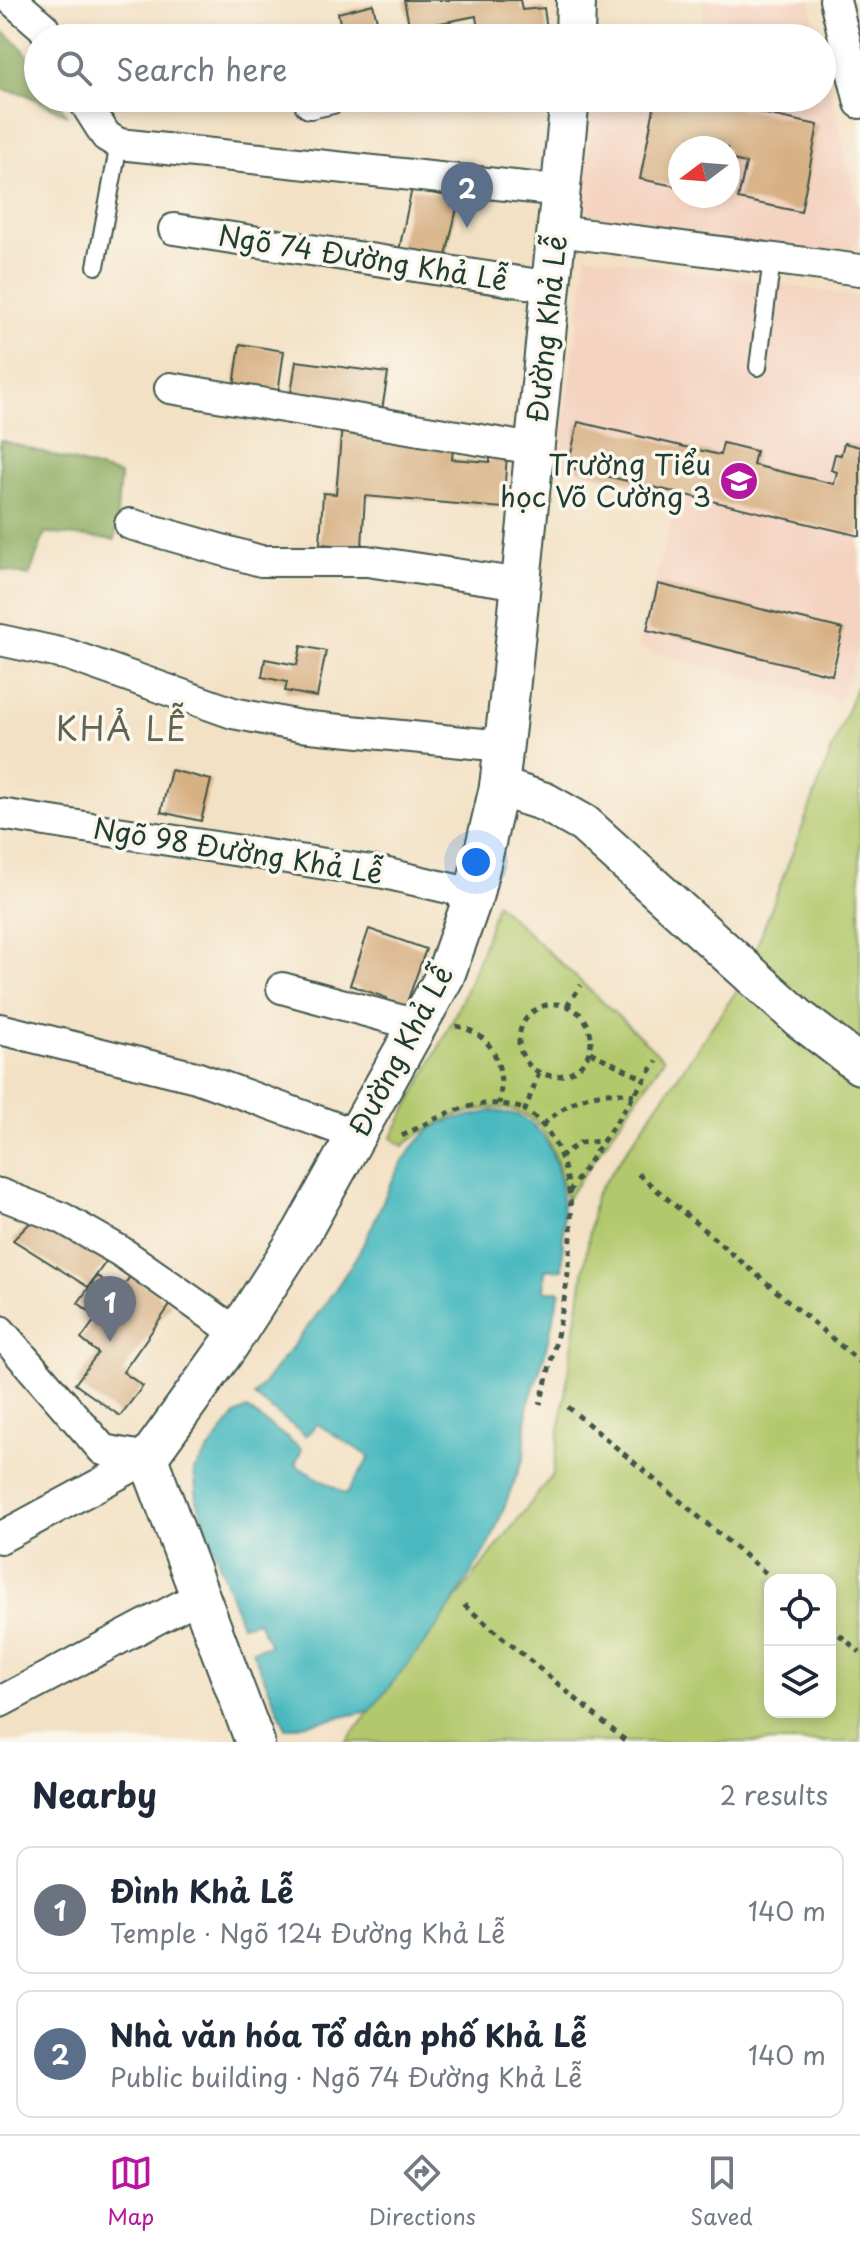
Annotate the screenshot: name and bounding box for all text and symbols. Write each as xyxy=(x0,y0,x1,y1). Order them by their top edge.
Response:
search box xyxy=(24,24,836,112)
icon: search xyxy=(52,46,96,90)
text: Search here xyxy=(116,46,288,91)
north arrow xyxy=(668,136,740,208)
pin: 2 xyxy=(441,162,493,228)
street label: Ngõ 74 Đường Khả Lễ xyxy=(215,212,511,301)
street label: Đường Khả Lễ xyxy=(514,233,577,425)
place label: Trường Tiểu học Võ Cường 3 xyxy=(500,442,711,517)
school or university icon: Trường Tiểu học Võ Cường 3 xyxy=(718,460,760,502)
district label: KHẢ LỄ xyxy=(56,702,188,752)
street label: Ngõ 98 Đường Khả Lễ xyxy=(90,805,386,894)
your location xyxy=(456,842,496,882)
street label: Đường Khả Lễ xyxy=(337,957,463,1143)
pin: 1 xyxy=(84,1276,136,1342)
map controls xyxy=(764,1574,836,1718)
button: locate xyxy=(764,1574,836,1646)
button: layers xyxy=(764,1646,836,1718)
text: Nearby xyxy=(32,1768,157,1820)
text: 2 results xyxy=(720,1775,828,1814)
text: Đình Khả Lễ xyxy=(110,1868,294,1913)
text: 1 xyxy=(54,1891,66,1930)
text: 140 m xyxy=(748,1891,826,1930)
text: Temple · Ngõ 124 Đường Khả Lễ xyxy=(110,1913,505,1952)
text: Nhà văn hóa Tổ dân phố Khả Lễ xyxy=(110,2012,587,2057)
text: 2 xyxy=(51,2035,69,2074)
text: 140 m xyxy=(748,2035,826,2074)
text: Public building · Ngõ 74 Đường Khả Lễ xyxy=(110,2057,582,2096)
tab: Map xyxy=(107,2151,154,2232)
tab: Directions xyxy=(369,2151,476,2232)
tab: Saved xyxy=(690,2151,753,2232)

